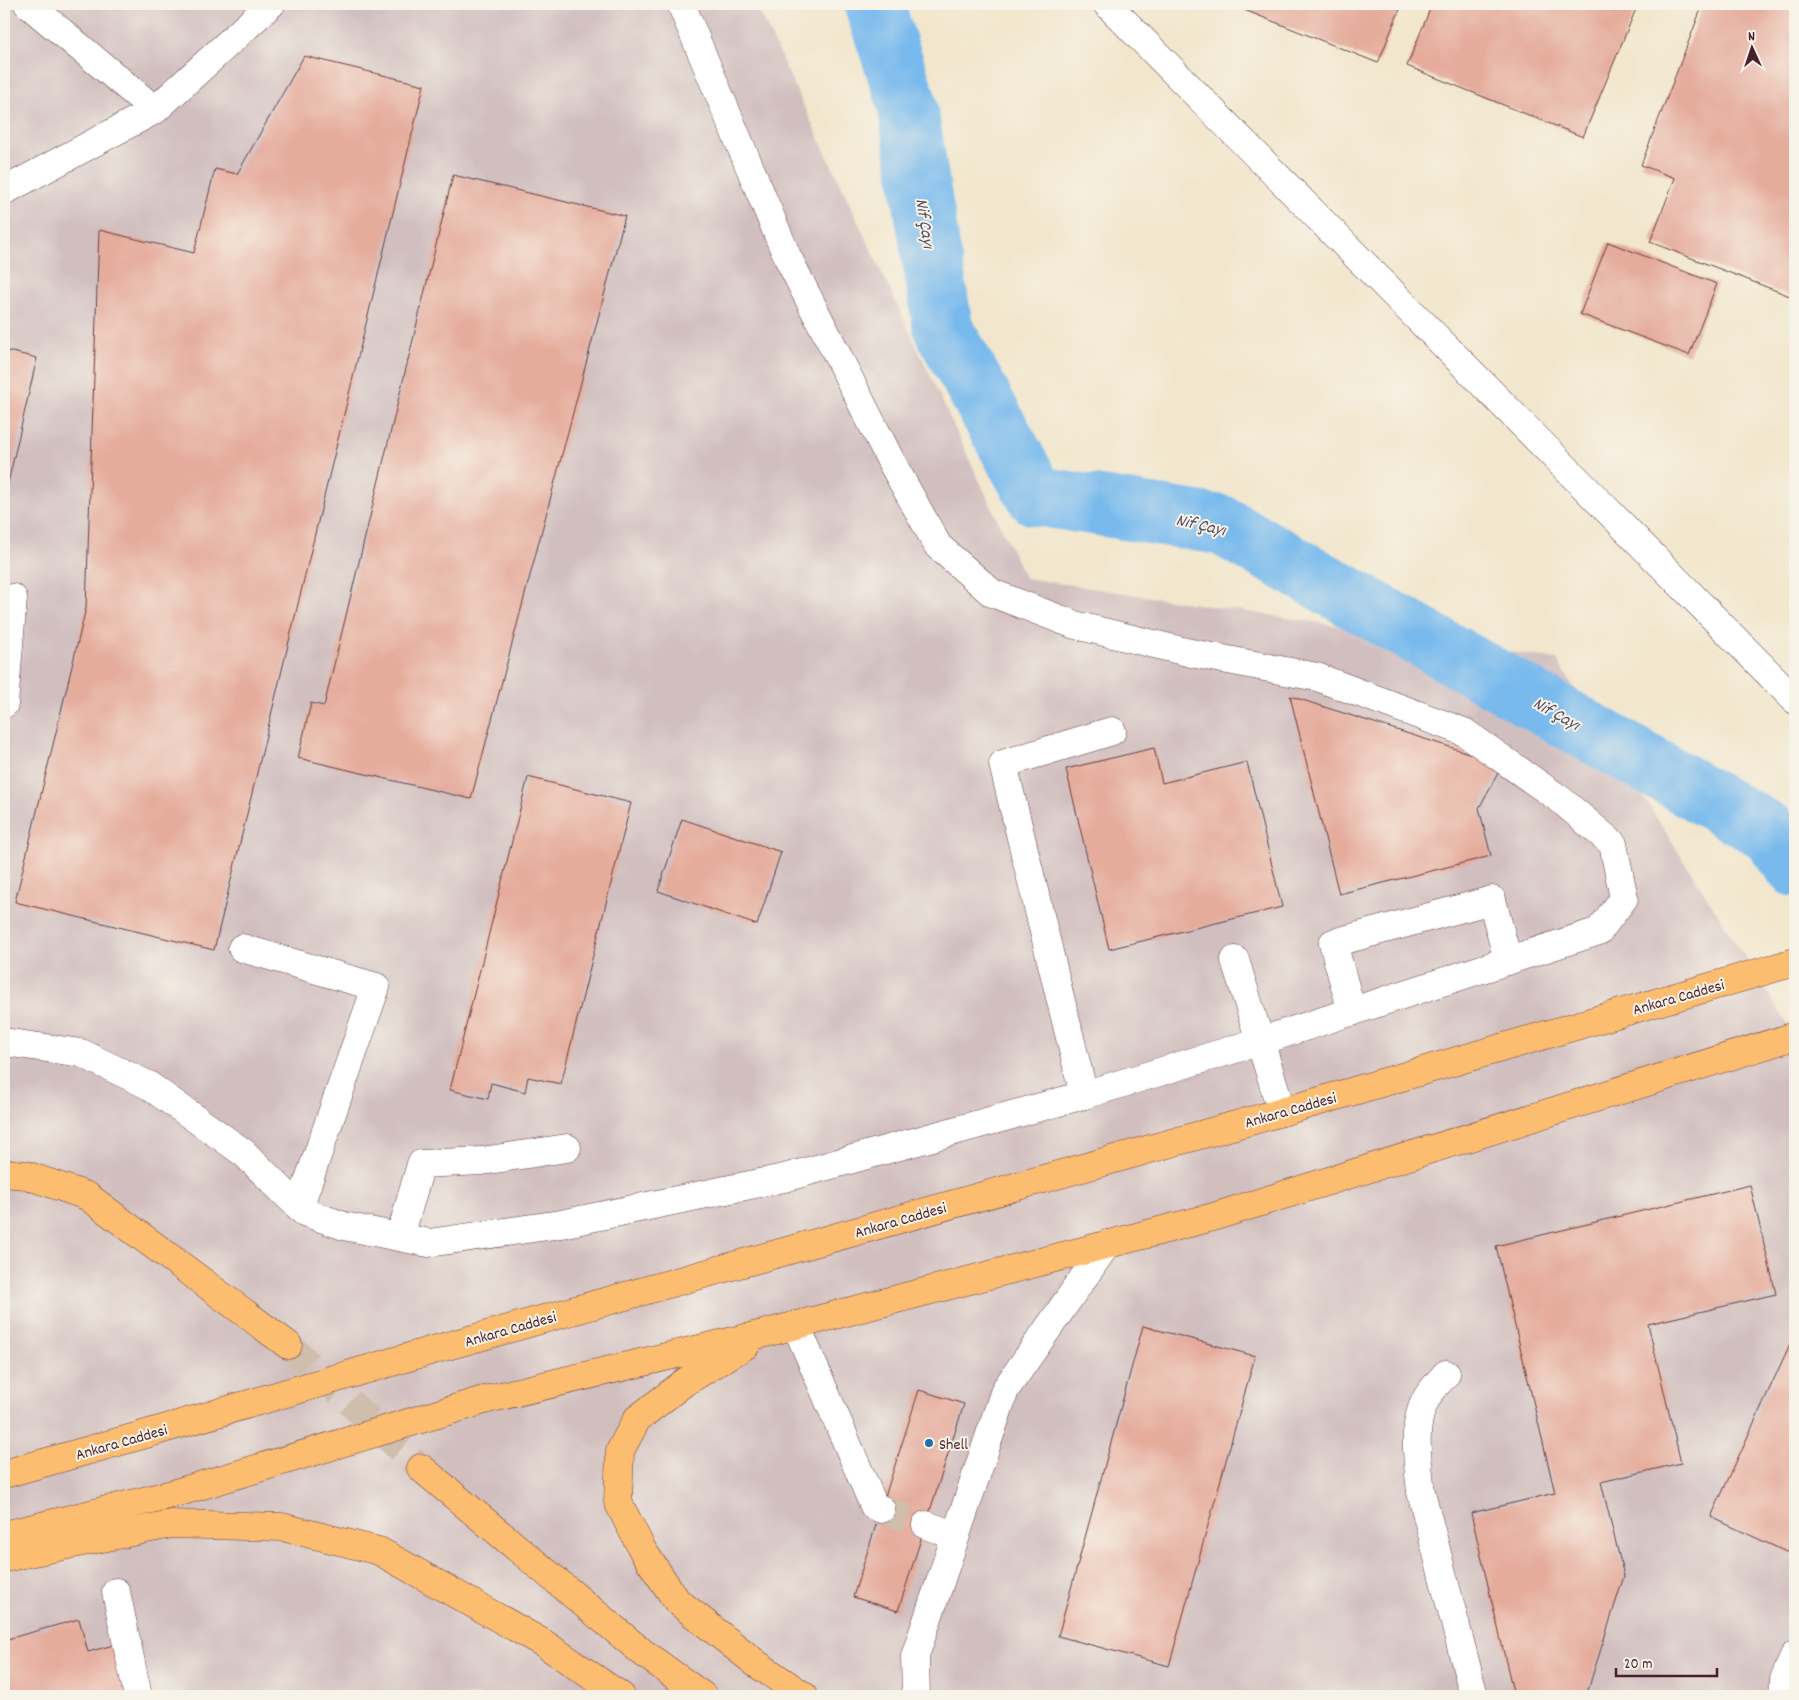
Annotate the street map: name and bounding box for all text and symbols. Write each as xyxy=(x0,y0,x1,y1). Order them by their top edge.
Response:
north arrow xyxy=(1726,22,1776,72)
text: N xyxy=(1747,27,1755,47)
water label: Nif Çayı xyxy=(907,197,940,252)
water label: Nif Çayı xyxy=(1173,509,1229,545)
water label: Nif Çayı xyxy=(1528,692,1585,739)
street label: Ankara Caddesi xyxy=(1630,974,1727,1022)
street label: Ankara Caddesi xyxy=(1242,1087,1339,1135)
street label: Ankara Caddesi xyxy=(852,1197,949,1245)
street label: Ankara Caddesi xyxy=(462,1306,559,1354)
street label: Ankara Caddesi xyxy=(73,1419,170,1467)
place label: Shell xyxy=(939,1434,968,1457)
marker: Shell xyxy=(923,1437,935,1449)
scale bar xyxy=(1616,1645,1718,1677)
text: 20 m xyxy=(1624,1654,1652,1676)

